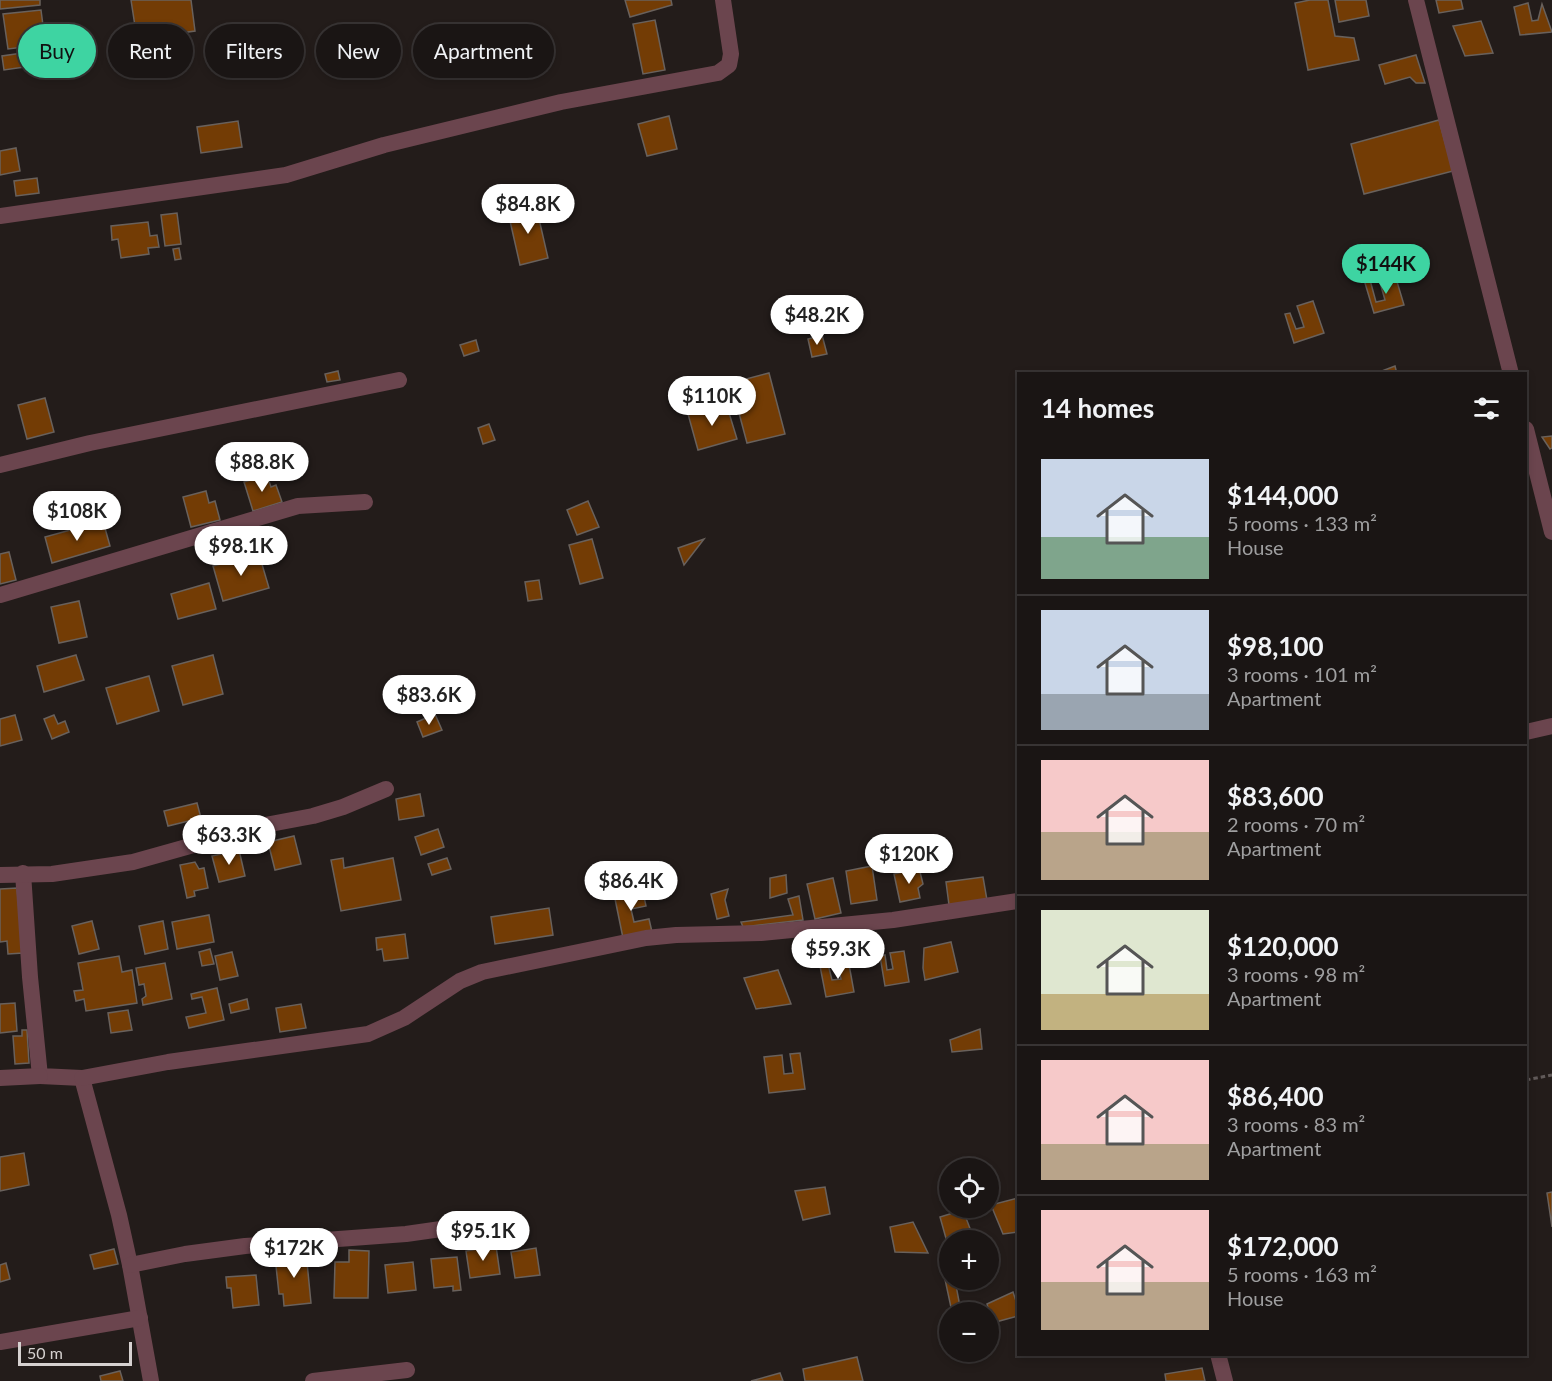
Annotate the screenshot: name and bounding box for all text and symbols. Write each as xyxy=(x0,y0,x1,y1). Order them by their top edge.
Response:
chip: Buy xyxy=(18,24,96,78)
chip: Rent xyxy=(108,24,193,78)
chip: Filters xyxy=(205,24,304,78)
chip: New xyxy=(316,24,401,78)
chip: Apartment xyxy=(413,24,554,78)
pin: $84.8K xyxy=(479,184,577,235)
text: $84.8K xyxy=(496,191,560,215)
pin: $144K xyxy=(1344,244,1428,295)
text: $144K xyxy=(1356,251,1416,275)
pin: $48.2K xyxy=(768,295,866,346)
text: $48.2K xyxy=(785,302,849,326)
pin: $110K xyxy=(670,376,754,427)
text: $110K xyxy=(682,383,742,407)
text: 14 homes xyxy=(1041,392,1154,424)
icon: filters xyxy=(1470,392,1503,425)
pin: $88.8K xyxy=(213,442,311,493)
text: $88.8K xyxy=(230,449,294,473)
text: $144,000 xyxy=(1227,479,1339,511)
icon: home xyxy=(1089,483,1161,555)
pin: $108K xyxy=(35,491,119,542)
text: $108K xyxy=(47,498,107,522)
text: 5 rooms · 133 m² xyxy=(1227,511,1377,535)
pin: $98.1K xyxy=(192,526,290,577)
text: $98.1K xyxy=(209,533,273,557)
text: House xyxy=(1227,535,1284,559)
text: $98,100 xyxy=(1227,630,1324,662)
icon: home xyxy=(1089,634,1161,706)
text: 3 rooms · 101 m² xyxy=(1227,662,1377,686)
pin: $83.6K xyxy=(380,675,478,726)
text: $83.6K xyxy=(397,682,461,706)
text: Apartment xyxy=(1227,686,1321,710)
text: $83,600 xyxy=(1227,780,1324,812)
icon: home xyxy=(1089,784,1161,856)
text: 2 rooms · 70 m² xyxy=(1227,812,1365,836)
pin: $63.3K xyxy=(180,815,278,866)
text: $63.3K xyxy=(197,822,261,846)
pin: $120K xyxy=(867,834,951,885)
text: Apartment xyxy=(1227,836,1321,860)
text: $120K xyxy=(879,841,939,865)
pin: $86.4K xyxy=(582,861,680,912)
text: $86.4K xyxy=(599,868,663,892)
pin: $59.3K xyxy=(789,929,887,980)
text: $120,000 xyxy=(1227,930,1339,962)
icon: home xyxy=(1089,934,1161,1006)
text: $59.3K xyxy=(806,936,870,960)
text: 3 rooms · 98 m² xyxy=(1227,962,1365,986)
text: Apartment xyxy=(1227,986,1321,1010)
text: $86,400 xyxy=(1227,1080,1324,1112)
icon: home xyxy=(1089,1084,1161,1156)
text: 3 rooms · 83 m² xyxy=(1227,1112,1365,1136)
text: Apartment xyxy=(1227,1136,1321,1160)
map controls xyxy=(939,1158,999,1362)
button: locate xyxy=(939,1158,999,1218)
pin: $95.1K xyxy=(434,1211,532,1262)
text: $95.1K xyxy=(451,1218,515,1242)
pin: $172K xyxy=(252,1228,336,1279)
button: + xyxy=(939,1230,999,1290)
text: $172,000 xyxy=(1227,1230,1339,1262)
icon: home xyxy=(1089,1234,1161,1306)
text: $172K xyxy=(264,1235,324,1259)
text: 5 rooms · 163 m² xyxy=(1227,1262,1377,1286)
text: House xyxy=(1227,1286,1284,1310)
button: − xyxy=(939,1302,999,1362)
scale bar xyxy=(18,1339,132,1366)
text: 50 m xyxy=(27,1343,63,1362)

